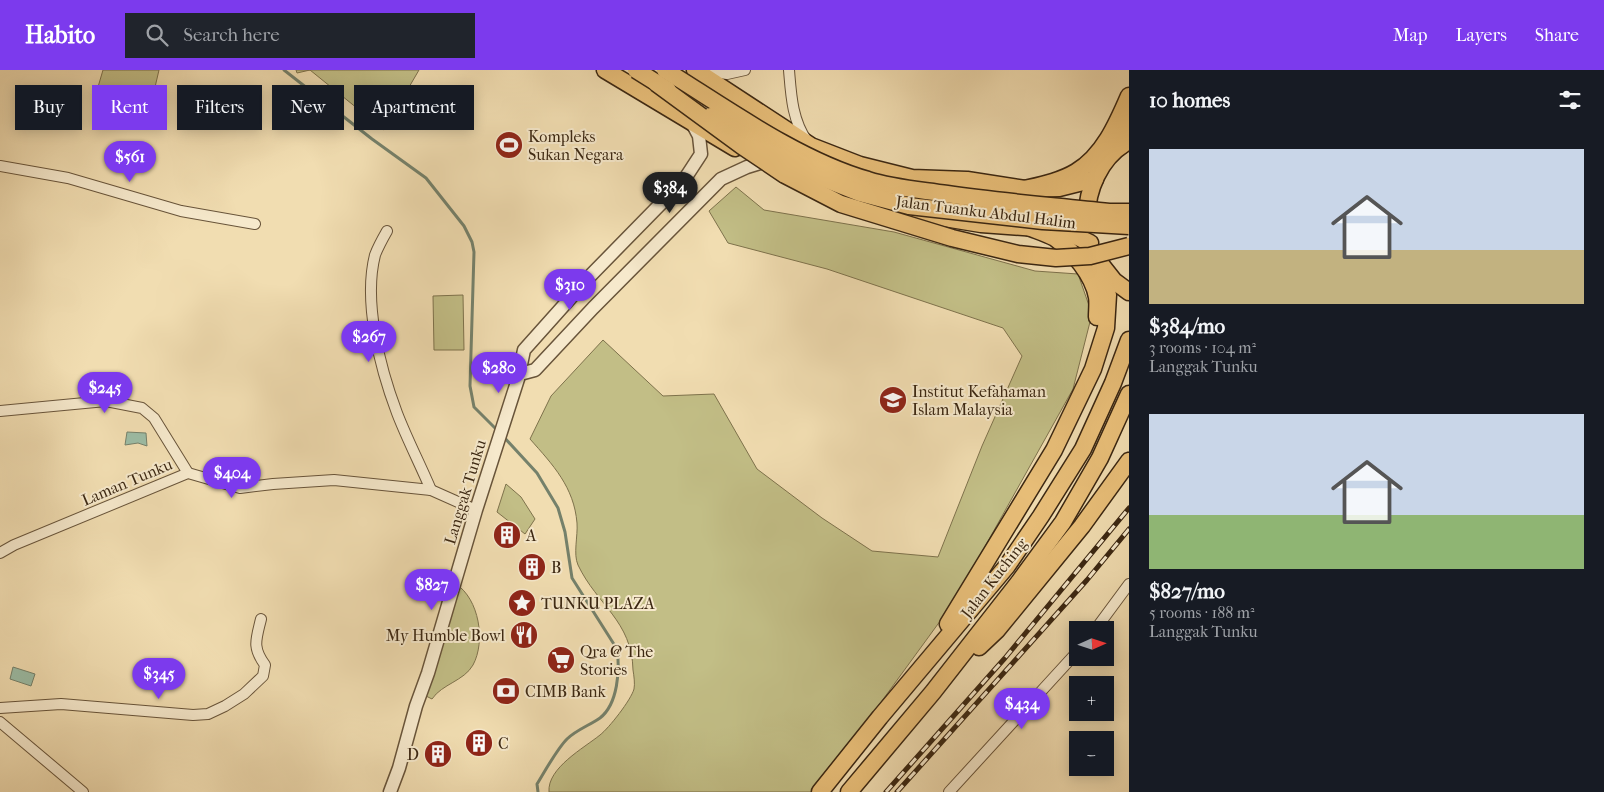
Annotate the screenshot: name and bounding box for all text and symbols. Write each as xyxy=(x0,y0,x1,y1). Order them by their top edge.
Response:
search box xyxy=(125,13,475,58)
text: Habito xyxy=(25,21,95,49)
icon: search xyxy=(143,21,171,49)
text: Search here xyxy=(183,24,280,46)
text: Map xyxy=(1393,25,1427,46)
text: Layers xyxy=(1455,25,1507,46)
text: Share xyxy=(1535,25,1579,46)
chip: Buy xyxy=(15,85,82,130)
chip: Rent xyxy=(92,85,167,130)
chip: Filters xyxy=(177,85,262,130)
chip: New xyxy=(272,85,344,130)
chip: Apartment xyxy=(354,85,474,130)
icon: filters xyxy=(1556,86,1584,114)
text: 10 homes xyxy=(1149,88,1230,112)
place label: Kompleks Sukan Negara xyxy=(528,127,624,164)
sports icon: Kompleks Sukan Negara xyxy=(494,130,524,160)
pin: $561 xyxy=(100,140,160,183)
text: $561 xyxy=(115,147,145,166)
pin: $384 xyxy=(640,172,700,214)
text: $384 xyxy=(654,178,686,197)
icon: home xyxy=(1322,182,1412,272)
street label: Jalan Tuanku Abdul Halim xyxy=(893,191,1078,233)
pin: $310 xyxy=(540,268,600,311)
text: $310 xyxy=(555,275,585,294)
text: $384/mo xyxy=(1149,314,1225,338)
pin: $267 xyxy=(339,320,399,363)
text: $267 xyxy=(352,327,386,346)
text: 3 rooms · 104 m² xyxy=(1149,338,1256,357)
pin: $280 xyxy=(469,352,529,394)
text: Langgak Tunku xyxy=(1149,357,1258,376)
text: $280 xyxy=(482,358,516,377)
pin: $245 xyxy=(75,372,135,414)
text: $245 xyxy=(89,378,121,397)
place label: Institut Kefahaman Islam Malaysia xyxy=(912,382,1047,419)
school or university icon: Institut Kefahaman Islam Malaysia xyxy=(878,385,908,415)
street label: Langgak Tunku xyxy=(440,437,490,547)
icon: home xyxy=(1322,447,1412,537)
street label: Laman Tunku xyxy=(79,454,175,510)
pin: $404 xyxy=(202,456,262,499)
text: $404 xyxy=(214,463,250,482)
building icon: A xyxy=(492,520,522,550)
place label: A xyxy=(525,526,537,545)
street label: Jalan Kuching xyxy=(956,534,1031,623)
building icon: B xyxy=(517,552,547,582)
place label: B xyxy=(551,558,561,577)
pin: $827 xyxy=(402,568,462,611)
text: $827 xyxy=(416,575,448,594)
text: $827/mo xyxy=(1149,579,1225,603)
place icon: TUNKU PLAZA xyxy=(507,588,537,618)
place label: TUNKU PLAZA xyxy=(541,594,655,613)
text: 5 rooms · 188 m² xyxy=(1149,603,1255,622)
restaurant icon: My Humble Bowl xyxy=(509,620,539,650)
north arrow xyxy=(1069,621,1114,666)
map controls xyxy=(1069,621,1114,776)
text: Langgak Tunku xyxy=(1149,622,1258,641)
place label: My Humble Bowl xyxy=(386,626,506,645)
place label: Qra @ The Stories xyxy=(580,642,653,679)
supermarket icon: Qra @ The Stories xyxy=(546,645,576,675)
pin: $345 xyxy=(129,658,189,700)
text: $345 xyxy=(143,664,175,683)
bank icon: CIMB Bank xyxy=(491,676,521,706)
button: + xyxy=(1069,676,1114,721)
place label: CIMB Bank xyxy=(525,682,607,701)
pin: $434 xyxy=(992,688,1052,730)
text: $434 xyxy=(1005,694,1039,713)
building icon: C xyxy=(464,728,494,758)
button: − xyxy=(1069,731,1114,776)
place label: C xyxy=(498,734,509,753)
building icon: D xyxy=(423,739,453,769)
place label: D xyxy=(407,745,419,764)

